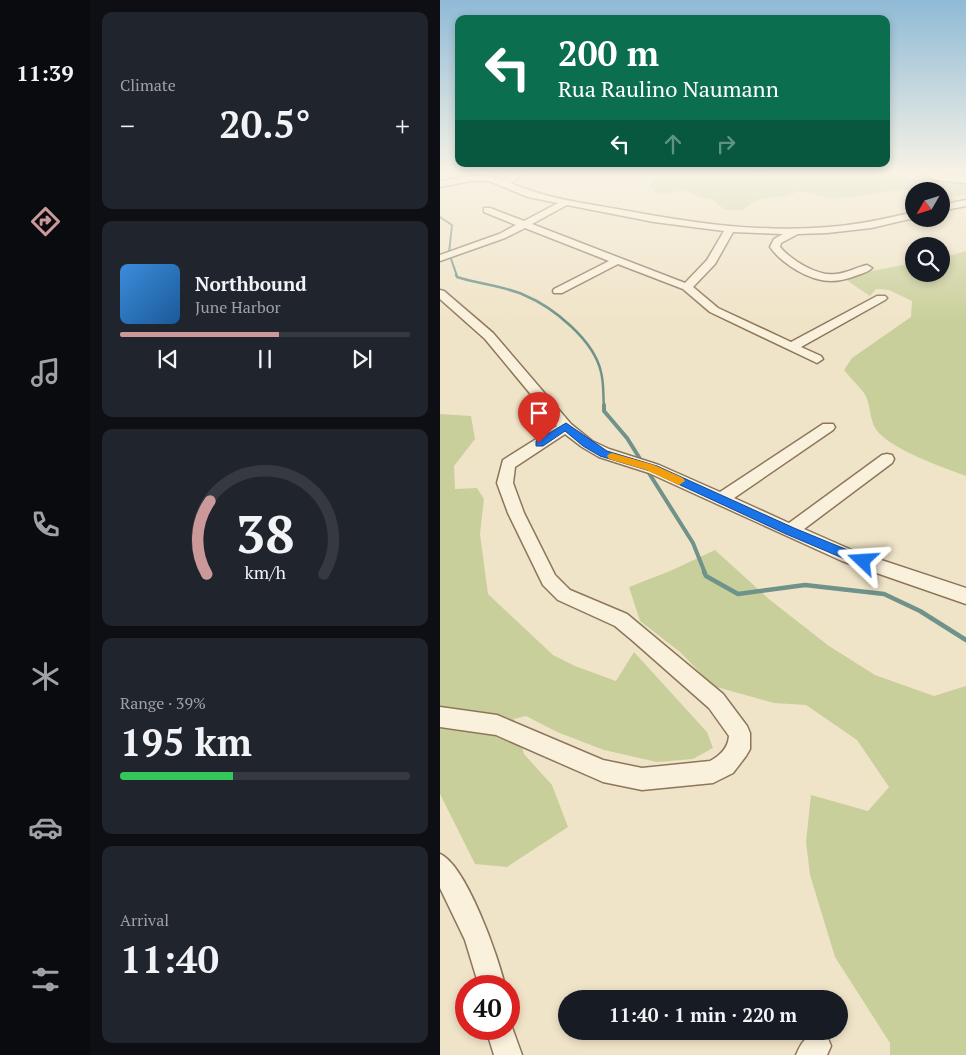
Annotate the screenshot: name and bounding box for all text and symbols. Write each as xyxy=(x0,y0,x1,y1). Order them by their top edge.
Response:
text: 200 m xyxy=(558,30,659,76)
icon: left xyxy=(475,35,540,100)
text: 11:39 xyxy=(16,58,74,87)
text: Climate xyxy=(120,74,176,96)
text: Rua Raulino Naumann xyxy=(558,74,779,103)
text: 20.5° xyxy=(219,99,311,149)
text: − xyxy=(120,107,135,144)
text: + xyxy=(395,107,410,144)
icon: left xyxy=(606,130,634,158)
icon: ahead xyxy=(659,130,687,158)
icon: right xyxy=(712,130,740,158)
north arrow xyxy=(905,182,950,228)
map controls xyxy=(905,182,950,282)
icon: directions xyxy=(28,204,63,239)
button: search xyxy=(905,237,950,282)
text: Northbound xyxy=(195,271,307,296)
text: June Harbor xyxy=(195,296,281,318)
icon: previous xyxy=(154,345,182,373)
icon: pause xyxy=(251,345,279,373)
icon: next xyxy=(348,345,376,373)
icon: music xyxy=(28,355,63,390)
pin xyxy=(518,392,560,443)
icon: arrive xyxy=(525,399,553,427)
text: 38 xyxy=(236,499,294,568)
icon: phone xyxy=(28,507,63,542)
position arrow xyxy=(836,534,888,586)
text: km/h xyxy=(244,560,286,584)
icon: climate xyxy=(28,659,63,694)
text: Range · 39% xyxy=(120,692,206,714)
text: 195 km xyxy=(120,717,252,767)
icon: car xyxy=(28,810,63,845)
text: Arrival xyxy=(120,909,169,931)
text: 11:40 xyxy=(120,934,219,984)
icon: filters xyxy=(28,962,63,997)
speed limit sign: 40 xyxy=(455,975,520,1040)
text: 11:40 · 1 min · 220 m xyxy=(609,1002,797,1027)

